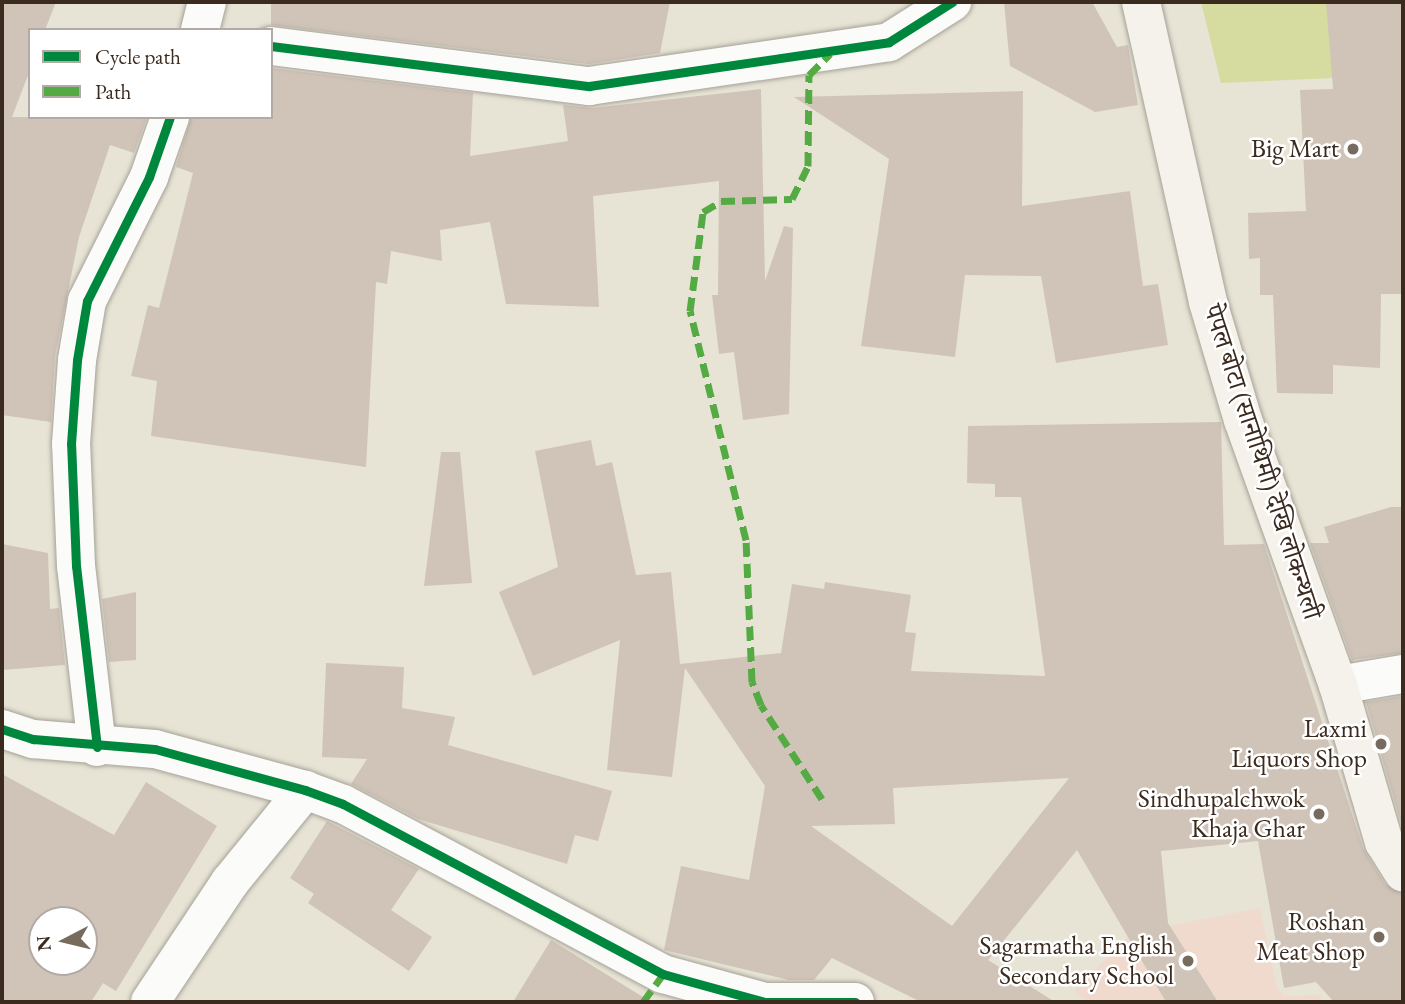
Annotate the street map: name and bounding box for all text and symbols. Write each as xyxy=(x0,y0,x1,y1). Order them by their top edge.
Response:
legend xyxy=(28,28,273,119)
text: Cycle path xyxy=(95,43,181,70)
text: Path xyxy=(95,78,131,105)
place label: Big Mart xyxy=(1251,133,1339,165)
marker: Big Mart xyxy=(1345,141,1361,157)
street label: पेपल बोटा (सानोथिमी) देखि लोकन्थली xyxy=(1196,301,1328,623)
place label: Laxmi Liquors Shop xyxy=(1231,713,1367,774)
marker: Laxmi Liquors Shop xyxy=(1373,736,1389,752)
place label: Sindhupalchwok Khaja Ghar xyxy=(1138,783,1305,844)
marker: Sindhupalchwok Khaja Ghar xyxy=(1311,806,1327,822)
north arrow xyxy=(28,906,98,976)
place label: Roshan Meat Shop xyxy=(1256,906,1365,968)
marker: Roshan Meat Shop xyxy=(1371,929,1387,945)
place label: Sagarmatha English Secondary School xyxy=(979,930,1174,992)
text: N xyxy=(30,934,57,953)
marker: Sagarmatha English Secondary School xyxy=(1180,953,1196,969)

